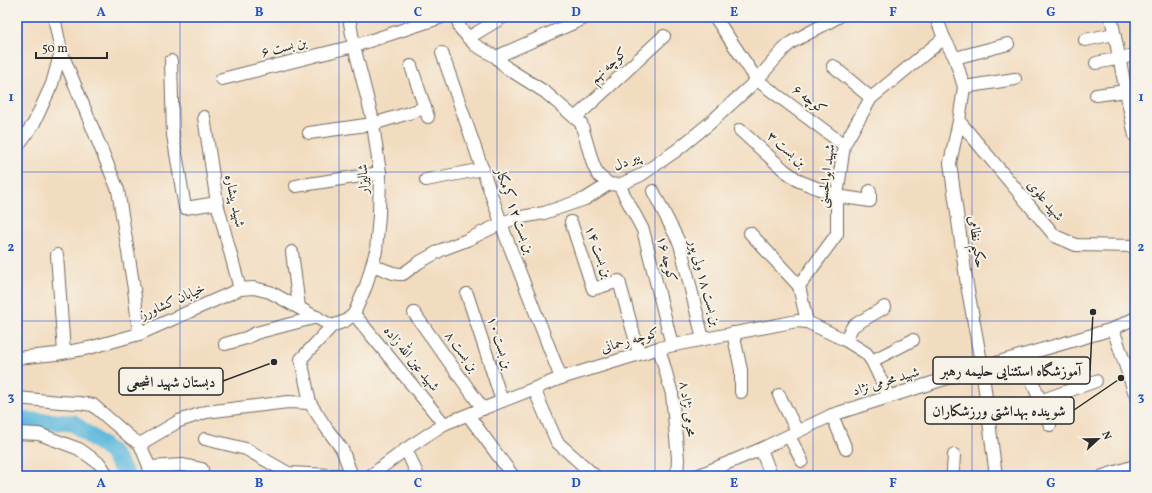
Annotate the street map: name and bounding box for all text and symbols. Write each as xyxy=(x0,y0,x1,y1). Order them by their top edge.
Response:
text: A xyxy=(96,4,106,22)
text: B xyxy=(255,4,264,22)
text: C xyxy=(414,4,422,22)
text: D xyxy=(571,4,581,22)
text: E xyxy=(730,4,738,22)
text: F xyxy=(889,4,897,22)
text: G xyxy=(1046,4,1056,22)
street label: بن بست ۶ xyxy=(259,33,309,63)
scale bar xyxy=(36,34,107,60)
text: 50 m xyxy=(42,41,68,57)
street label: کوچه نهم xyxy=(586,44,634,91)
street label: کوچه ۶ xyxy=(788,81,830,119)
text: 1 xyxy=(8,89,14,107)
text: 1 xyxy=(1138,89,1144,107)
street label: بن بست ۳ xyxy=(762,128,810,173)
street label: شهید ابوالحسنی xyxy=(814,143,840,209)
street label: پیر دل xyxy=(610,147,645,176)
street label: بن بست ۱۲ کرمکار xyxy=(489,163,539,257)
street label: شالیزار xyxy=(354,164,374,196)
street label: شهید پیشاره xyxy=(219,173,249,229)
street label: شهید علوی xyxy=(1022,176,1068,226)
street label: حکیم نظامی xyxy=(960,214,989,270)
street label: بن بست ۱۴ xyxy=(580,223,616,281)
street label: کوچه ۱۶ xyxy=(651,234,681,284)
street label: بن بست ۱۸ ولی پور xyxy=(683,236,725,329)
text: 2 xyxy=(8,239,15,257)
text: 2 xyxy=(1138,239,1145,257)
street label: خیابان کشاورز xyxy=(136,279,209,326)
street label: بن بست ۱۰ xyxy=(482,314,517,372)
street label: شهید عین الله زاده xyxy=(379,320,446,396)
street label: کوچه رحمانی xyxy=(599,324,661,358)
street label: بن بست ۸ xyxy=(440,328,483,377)
callout: آموزشگاه استثنایی حلیمه رهبر xyxy=(933,357,1090,384)
text: آموزشگاه استثنایی حلیمه رهبر xyxy=(939,361,1083,383)
street label: شهید محرمی نژاد xyxy=(850,363,922,401)
callout: دبستان شهید اشجعی xyxy=(119,368,223,395)
text: دبستان شهید اشجعی xyxy=(127,373,215,394)
street label: محرمی نژاد ۸ xyxy=(674,380,700,439)
text: 3 xyxy=(8,389,15,407)
text: 3 xyxy=(1138,389,1145,407)
callout: شوینده بهداشتی ورزشکاران xyxy=(925,397,1074,424)
text: شوینده بهداشتی ورزشکاران xyxy=(932,402,1066,423)
north arrow xyxy=(1078,419,1118,459)
text: N xyxy=(1097,429,1114,442)
text: A xyxy=(96,475,106,493)
text: B xyxy=(255,475,264,493)
text: C xyxy=(414,475,422,493)
text: D xyxy=(571,475,581,493)
text: E xyxy=(730,475,738,493)
text: F xyxy=(889,475,897,493)
text: G xyxy=(1046,475,1056,493)

